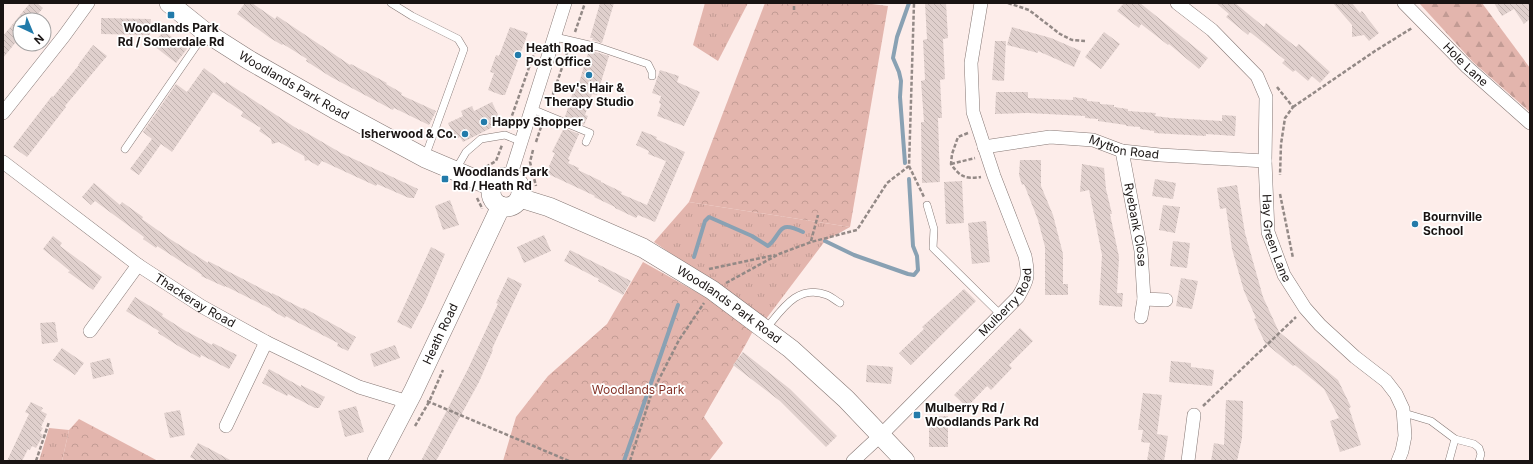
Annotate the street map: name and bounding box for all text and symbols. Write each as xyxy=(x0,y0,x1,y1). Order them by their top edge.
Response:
marker: Woodlands Park Rd / Somerdale Rd xyxy=(166,10,176,20)
north arrow xyxy=(12,12,52,52)
place label: Woodlands Park Rd / Somerdale Rd xyxy=(118,20,224,49)
text: N xyxy=(31,31,47,47)
street label: Hole Lane xyxy=(1440,39,1492,89)
place label: Heath Road Post Office xyxy=(526,40,594,69)
street label: Woodlands Park Road xyxy=(236,47,352,123)
marker: Heath Road Post Office xyxy=(513,50,523,60)
marker: Bev's Hair & Therapy Studio xyxy=(584,70,594,80)
place label: Bev's Hair & Therapy Studio xyxy=(544,80,634,109)
place label: Happy Shopper xyxy=(492,114,583,129)
marker: Happy Shopper xyxy=(479,117,489,127)
place label: Isherwood & Co. xyxy=(361,126,457,141)
marker: Isherwood & Co. xyxy=(460,129,470,139)
street label: Mytton Road xyxy=(1087,131,1160,162)
place label: Woodlands Park Rd / Heath Rd xyxy=(453,164,549,193)
marker: Woodlands Park Rd / Heath Rd xyxy=(440,174,450,184)
street label: Ryebank Close xyxy=(1121,182,1150,267)
street label: Hay Green Lane xyxy=(1259,194,1295,285)
place label: Bournville School xyxy=(1423,209,1482,238)
marker: Bournville School xyxy=(1410,219,1420,229)
street label: Woodlands Park Road xyxy=(674,262,785,346)
street label: Mulberry Road xyxy=(975,268,1034,339)
street label: Thackeray Road xyxy=(152,270,238,331)
street label: Heath Road xyxy=(419,301,461,367)
park label: Woodlands Park xyxy=(592,382,685,397)
place label: Mulberry Rd / Woodlands Park Rd xyxy=(925,400,1039,429)
marker: Mulberry Rd / Woodlands Park Rd xyxy=(912,410,922,420)

